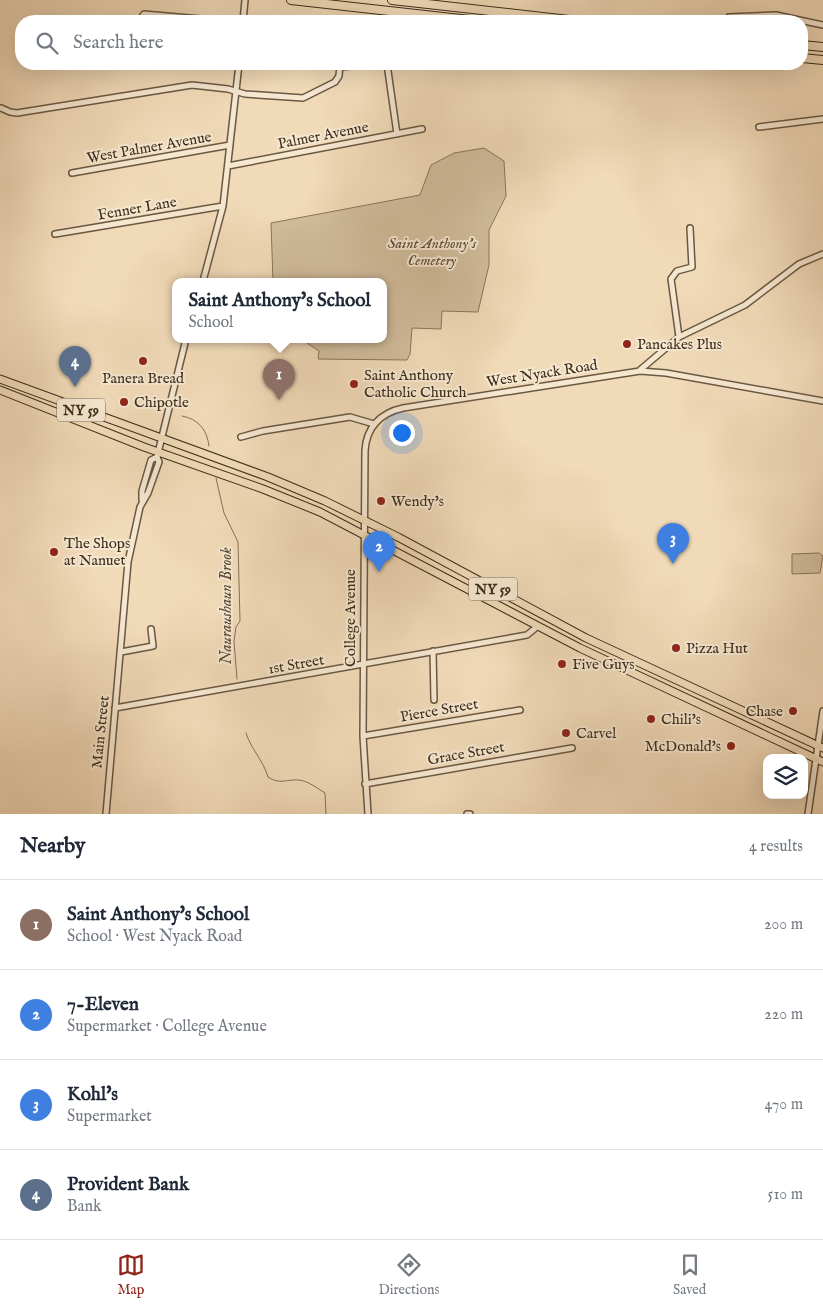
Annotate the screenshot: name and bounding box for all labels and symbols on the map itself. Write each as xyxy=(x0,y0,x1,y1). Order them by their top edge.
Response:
street label: Palmer Avenue xyxy=(276,117,370,154)
street label: West Palmer Avenue xyxy=(85,127,213,168)
street label: Fenner Lane xyxy=(96,192,178,225)
park label: Saint Anthony's Cemetery xyxy=(388,234,477,270)
place label: Pancakes Plus xyxy=(637,335,722,354)
marker: Pancakes Plus xyxy=(621,338,633,350)
pin: 4 xyxy=(59,346,91,387)
marker: Panera Bread xyxy=(137,355,149,367)
street label: West Nyack Road xyxy=(485,355,600,392)
pin: 1 xyxy=(263,359,295,400)
place label: Saint Anthony Catholic Church xyxy=(364,366,466,402)
place label: Panera Bread xyxy=(102,369,185,388)
marker: Saint Anthony Catholic Church xyxy=(348,378,360,390)
place label: Chipotle xyxy=(134,393,189,412)
marker: Chipotle xyxy=(118,396,130,408)
road number: NY 59 xyxy=(57,398,105,422)
your location xyxy=(389,420,415,446)
place label: Wendy's xyxy=(391,492,444,511)
marker: Wendy's xyxy=(375,495,387,507)
pin: 3 xyxy=(657,523,689,564)
pin: 2 xyxy=(363,531,395,572)
place label: The Shops at Nanuet xyxy=(64,534,130,570)
marker: The Shops at Nanuet xyxy=(48,546,60,558)
water label: Nauraushaun Brook xyxy=(217,547,237,665)
street label: College Avenue xyxy=(341,569,360,667)
road number: NY 59 xyxy=(469,578,517,600)
place label: Pizza Hut xyxy=(686,639,748,658)
marker: Pizza Hut xyxy=(670,642,682,654)
street label: 1st Street xyxy=(267,650,326,679)
place label: Five Guys xyxy=(572,655,635,674)
marker: Five Guys xyxy=(556,658,568,670)
street label: Pierce Street xyxy=(399,694,480,727)
street label: Main Street xyxy=(87,695,114,769)
place label: Chase xyxy=(746,702,783,721)
marker: Chase xyxy=(787,705,799,717)
place label: Chili's xyxy=(661,710,701,729)
marker: Chili's xyxy=(645,713,657,725)
place label: Carvel xyxy=(576,724,617,743)
marker: Carvel xyxy=(560,727,572,739)
street label: Grace Street xyxy=(426,737,506,770)
place label: McDonald's xyxy=(645,737,721,756)
marker: McDonald's xyxy=(725,740,737,752)

